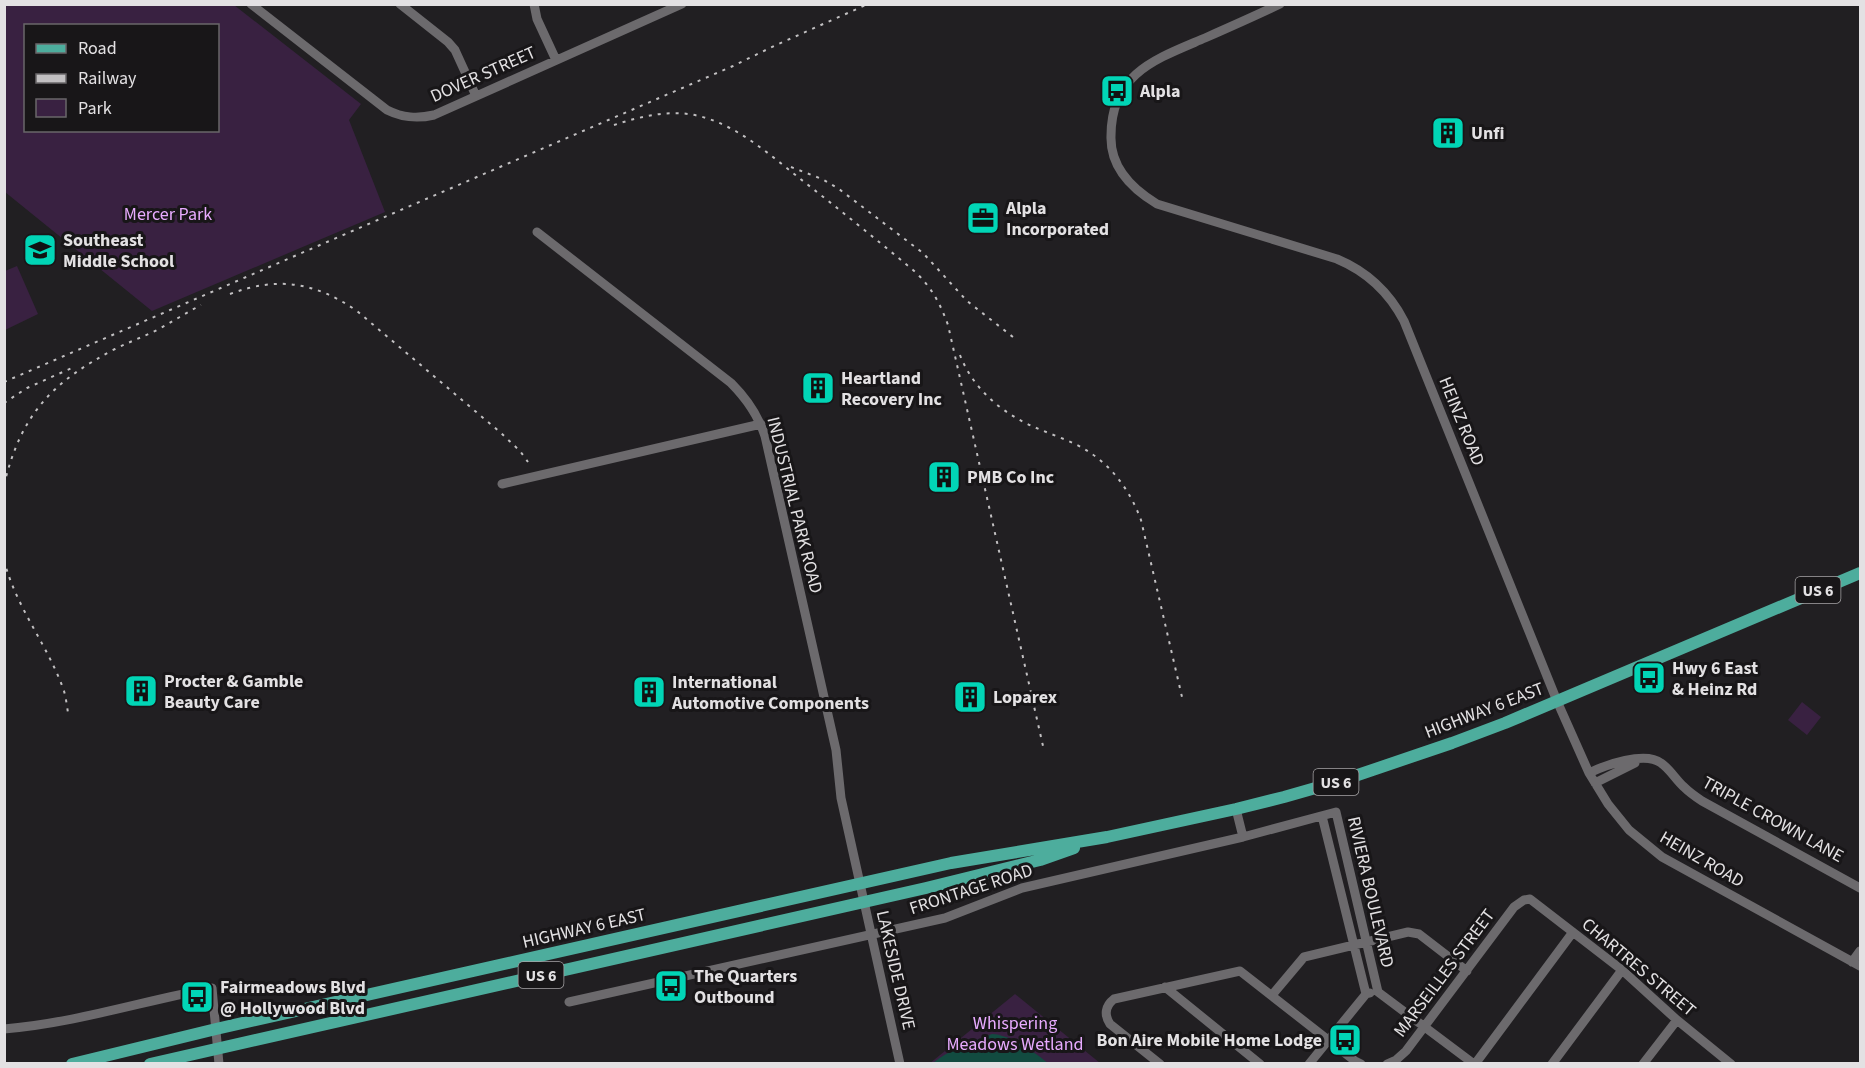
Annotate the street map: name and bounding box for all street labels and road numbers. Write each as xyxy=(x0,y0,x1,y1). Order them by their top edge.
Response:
street label: DOVER STREET xyxy=(426,40,540,109)
street label: HEINZ ROAD xyxy=(1432,373,1491,469)
street label: INDUSTRIAL PARK ROAD xyxy=(760,414,829,596)
road number: US 6 xyxy=(1796,577,1840,603)
street label: HIGHWAY 6 EAST xyxy=(1421,676,1548,745)
road number: US 6 xyxy=(1314,769,1358,795)
street label: TRIPLE CROWN LANE xyxy=(1698,770,1848,869)
street label: RIVIERA BOULEVARD xyxy=(1341,814,1400,970)
street label: HEINZ ROAD xyxy=(1655,825,1749,894)
street label: FRONTAGE ROAD xyxy=(906,858,1036,921)
street label: HIGHWAY 6 EAST xyxy=(520,902,649,955)
street label: MARSEILLES STREET xyxy=(1388,904,1501,1043)
street label: LAKESIDE DRIVE xyxy=(870,908,921,1032)
street label: CHARTRES STREET xyxy=(1576,912,1701,1023)
road number: US 6 xyxy=(518,962,564,988)

